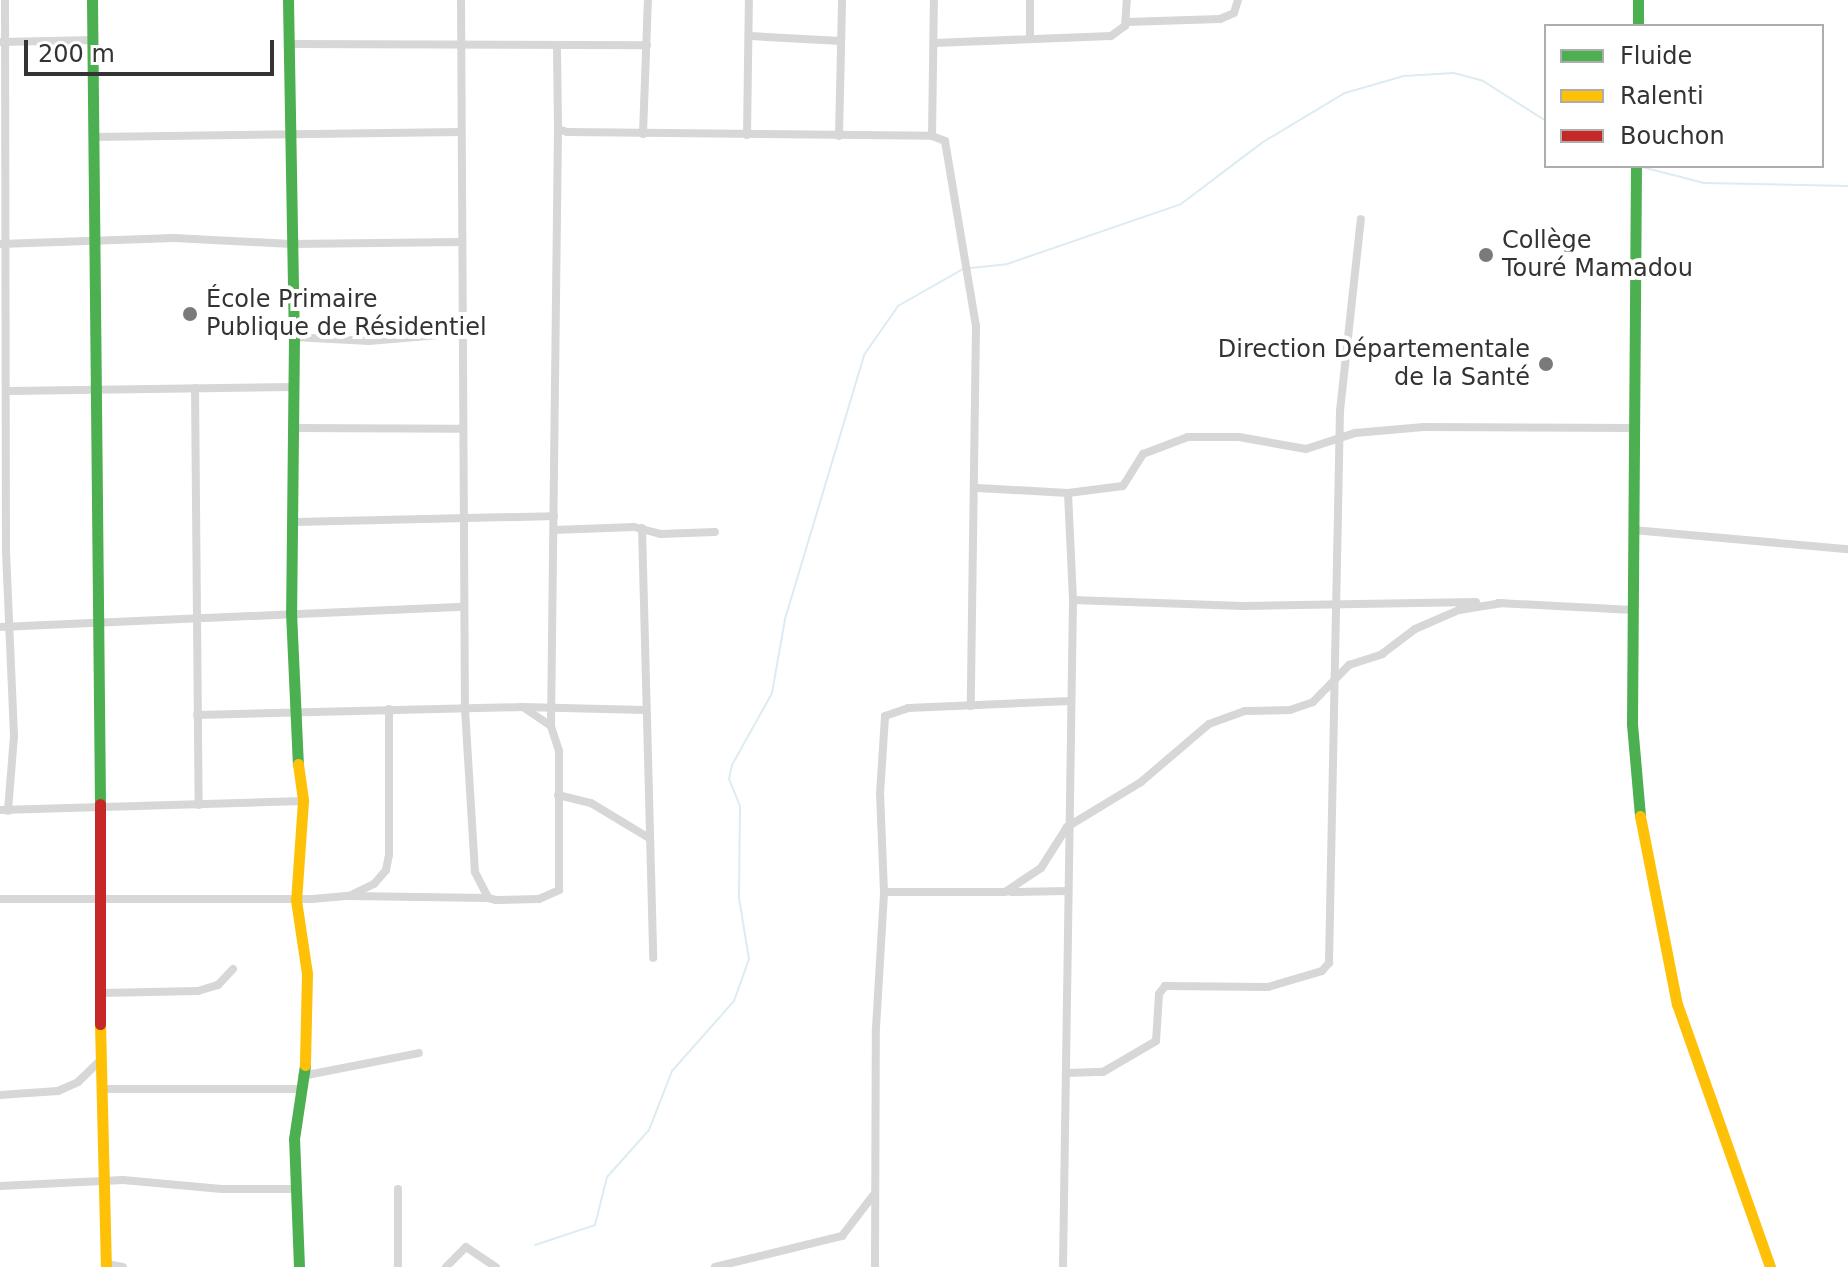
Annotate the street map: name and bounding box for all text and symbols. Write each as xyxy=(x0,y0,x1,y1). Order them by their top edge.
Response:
scale bar xyxy=(28,24,278,74)
legend xyxy=(1544,24,1824,168)
text: 200 m xyxy=(38,40,115,68)
text: Fluide xyxy=(1620,42,1692,70)
text: Ralenti xyxy=(1620,82,1704,110)
text: Bouchon xyxy=(1620,122,1725,150)
place label: Collège Touré Mamadou xyxy=(1502,227,1693,283)
marker: Collège Touré Mamadou xyxy=(1477,246,1495,264)
place label: École Primaire Publique de Résidentiel xyxy=(206,286,487,342)
marker: École Primaire Publique de Résidentiel xyxy=(181,305,199,323)
place label: Direction Départementale de la Santé xyxy=(1218,336,1530,392)
marker: Direction Départementale de la Santé xyxy=(1537,355,1555,373)

